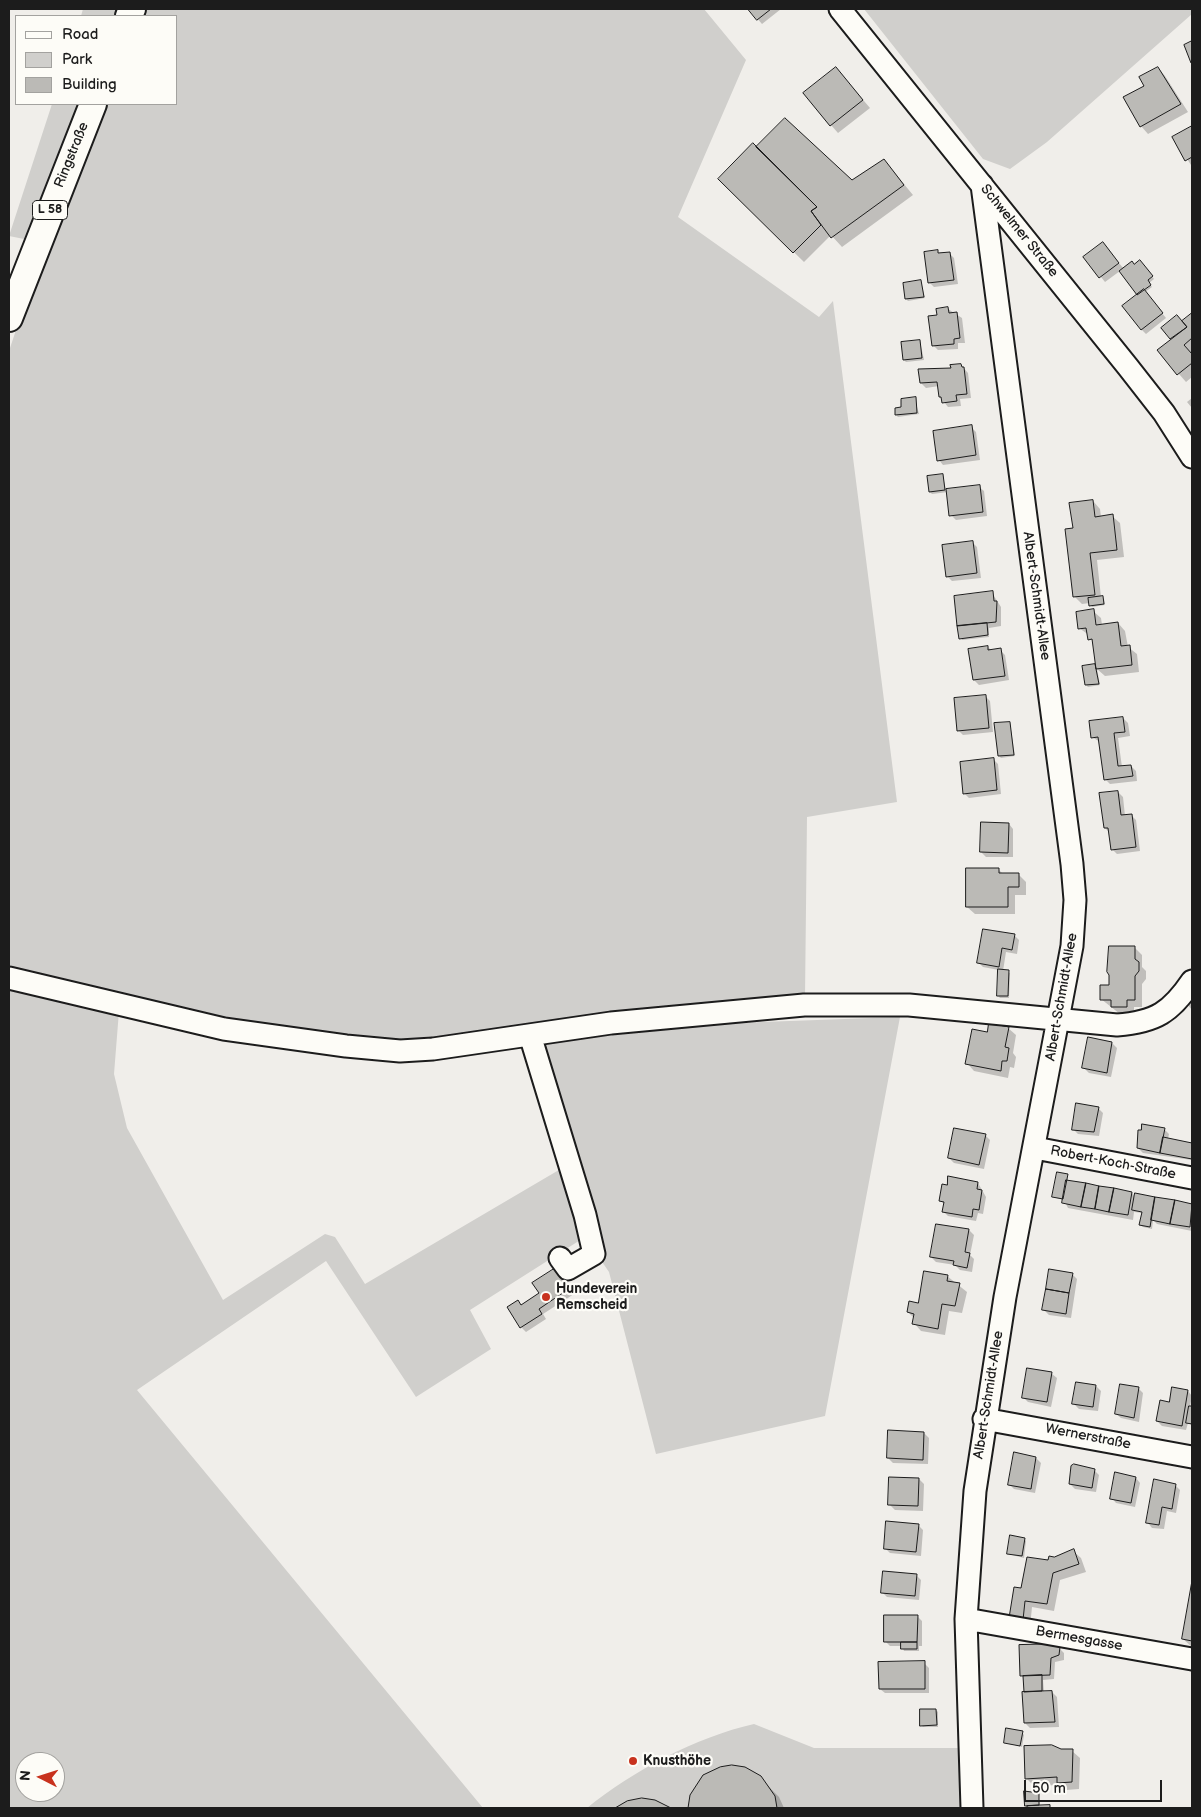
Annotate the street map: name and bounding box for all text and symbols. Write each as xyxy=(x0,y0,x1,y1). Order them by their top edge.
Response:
legend xyxy=(15,15,178,105)
text: Road xyxy=(62,25,98,44)
text: Park xyxy=(62,50,92,69)
text: Building xyxy=(62,75,117,94)
street label: Ringstraße xyxy=(51,120,93,190)
street label: Schwelmer Straße xyxy=(976,181,1062,281)
road number: L 58 xyxy=(32,200,68,220)
street label: Albert-Schmidt-Allee xyxy=(1019,531,1053,661)
street label: Albert-Schmidt-Allee xyxy=(1042,932,1082,1062)
street label: Robert-Koch-Straße xyxy=(1049,1143,1177,1183)
place label: Hundeverein Remscheid xyxy=(556,1281,637,1314)
marker: Hundeverein Remscheid xyxy=(540,1291,552,1303)
street label: Albert-Schmidt-Allee xyxy=(971,1330,1007,1460)
street label: Wernerstraße xyxy=(1044,1420,1132,1454)
street label: Bermesgasse xyxy=(1034,1623,1124,1655)
north arrow xyxy=(15,1752,65,1802)
place label: Knusthöhe xyxy=(643,1753,711,1769)
marker: Knusthöhe xyxy=(627,1755,639,1767)
text: N xyxy=(17,1770,34,1782)
scale bar xyxy=(1026,1770,1164,1802)
text: 50 m xyxy=(1032,1779,1066,1798)

